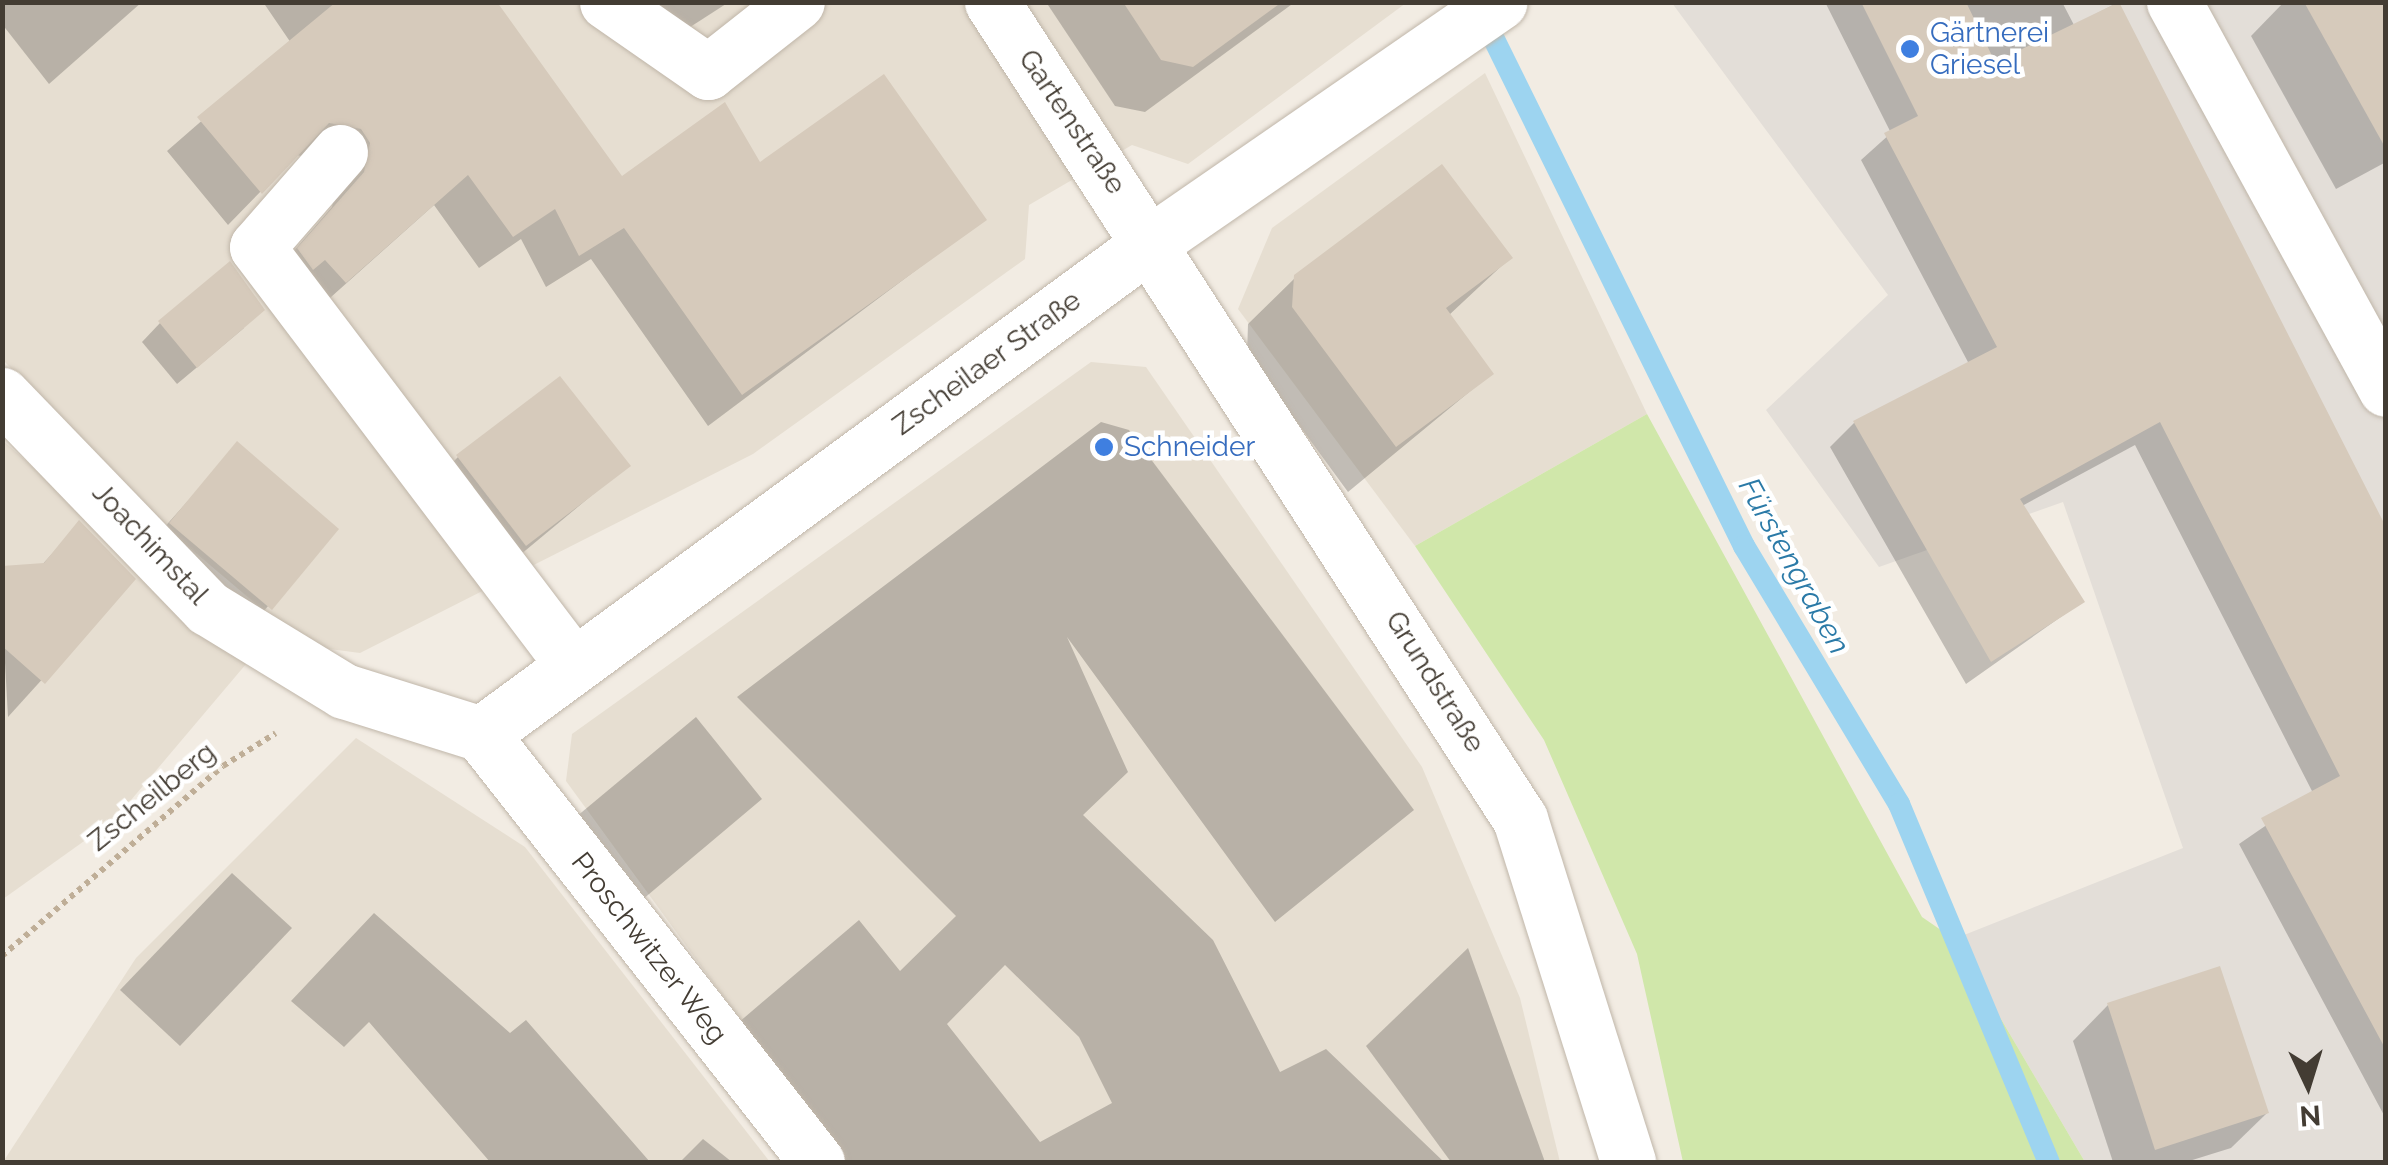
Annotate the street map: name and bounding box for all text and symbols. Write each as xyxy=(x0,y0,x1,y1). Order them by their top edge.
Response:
place label: Gärtnerei Griesel xyxy=(1930,16,2049,82)
marker: Gärtnerei Griesel xyxy=(1899,38,1921,60)
street label: Gartenstraße xyxy=(1011,43,1133,201)
street label: Zscheilaer Straße xyxy=(886,283,1088,443)
place label: Schneider xyxy=(1124,430,1255,464)
marker: Schneider xyxy=(1093,436,1115,458)
water label: Fürstengraben xyxy=(1731,472,1857,660)
street label: Joachimstal xyxy=(85,476,215,612)
street label: Grundstraße xyxy=(1378,605,1492,759)
street label: Zscheilberg xyxy=(82,736,222,858)
street label: Proschwitzer Weg xyxy=(564,845,734,1051)
north arrow xyxy=(2258,1035,2358,1135)
text: N xyxy=(2298,1098,2322,1133)

